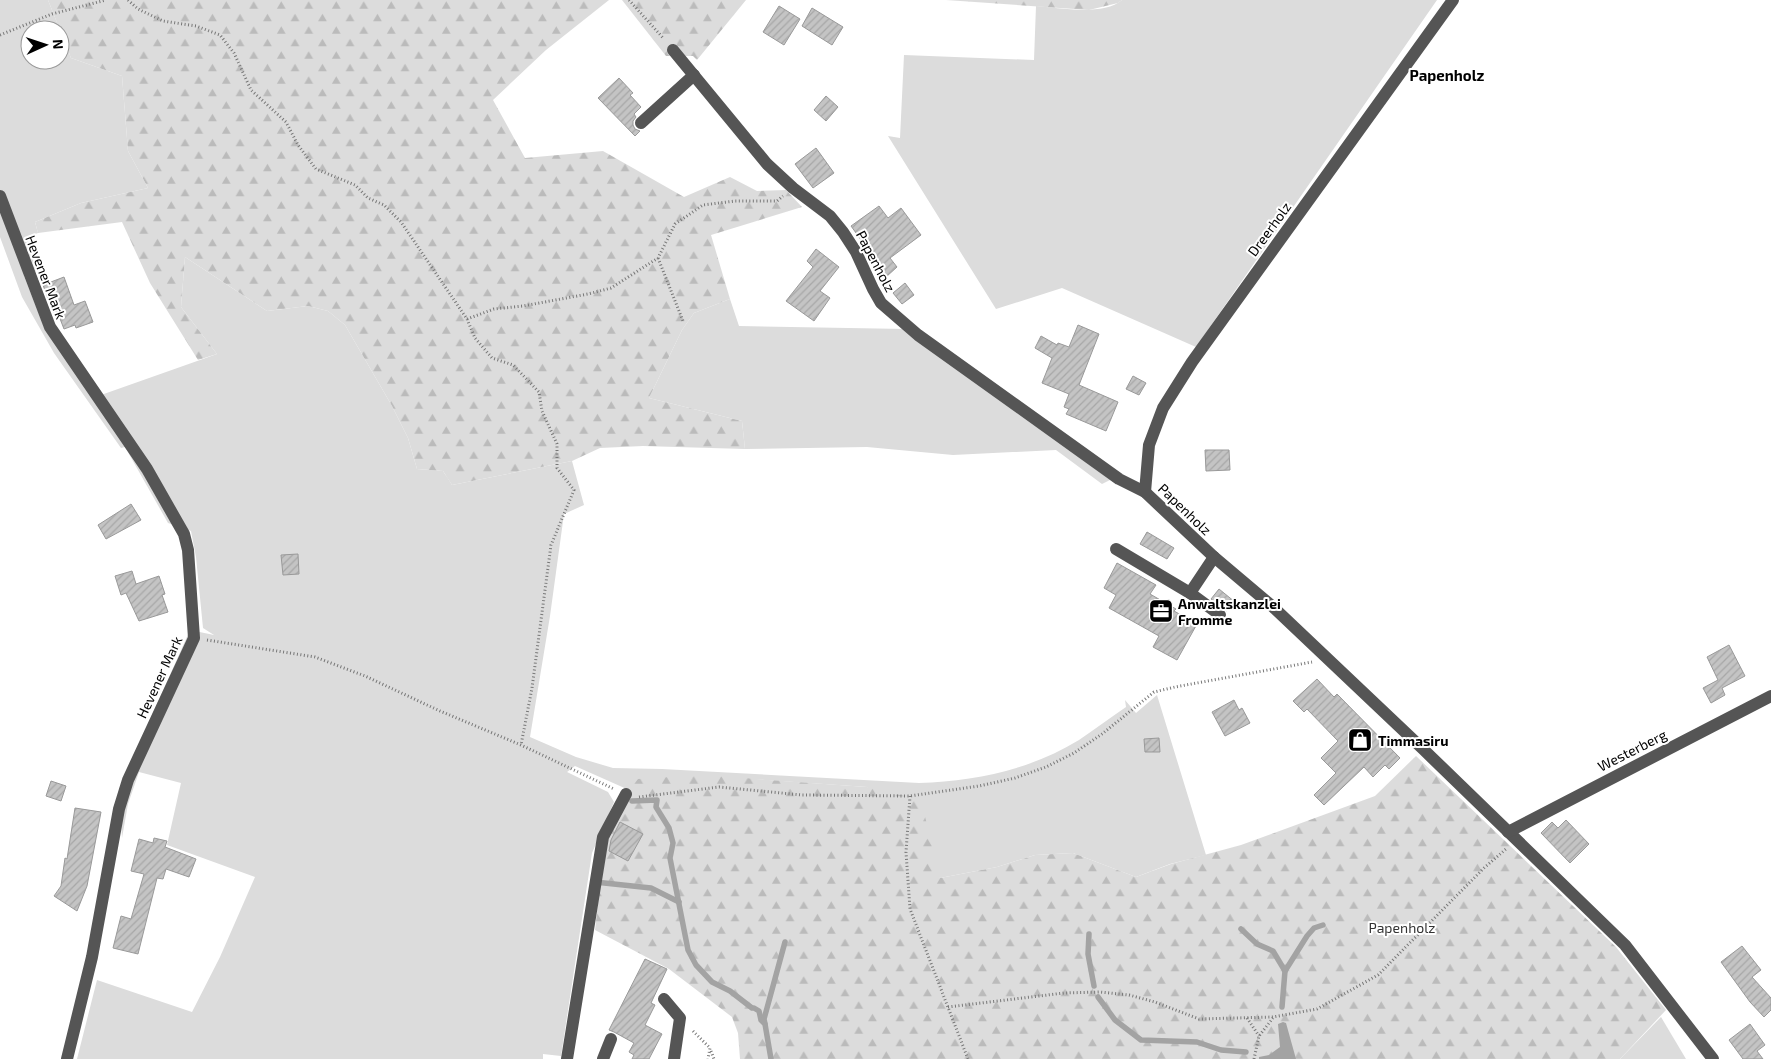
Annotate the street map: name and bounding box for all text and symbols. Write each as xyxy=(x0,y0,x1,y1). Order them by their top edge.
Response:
north arrow xyxy=(20,20,70,70)
text: N xyxy=(50,39,67,50)
district label: Papenholz xyxy=(1410,66,1485,84)
street label: Dreerholz xyxy=(1244,199,1294,259)
street label: Papenholz xyxy=(853,227,899,295)
street label: Hevener Mark xyxy=(22,233,70,321)
street label: Papenholz xyxy=(1155,480,1215,538)
place label: Anwaltskanzlei Fromme xyxy=(1178,595,1281,628)
office icon: Anwaltskanzlei Fromme xyxy=(1148,598,1174,624)
street label: Hevener Mark xyxy=(133,633,185,721)
street label: Westerberg xyxy=(1595,725,1669,775)
shop icon: Timmasiru xyxy=(1347,727,1373,753)
place label: Timmasiru xyxy=(1378,732,1449,749)
park label: Papenholz xyxy=(1368,919,1436,936)

